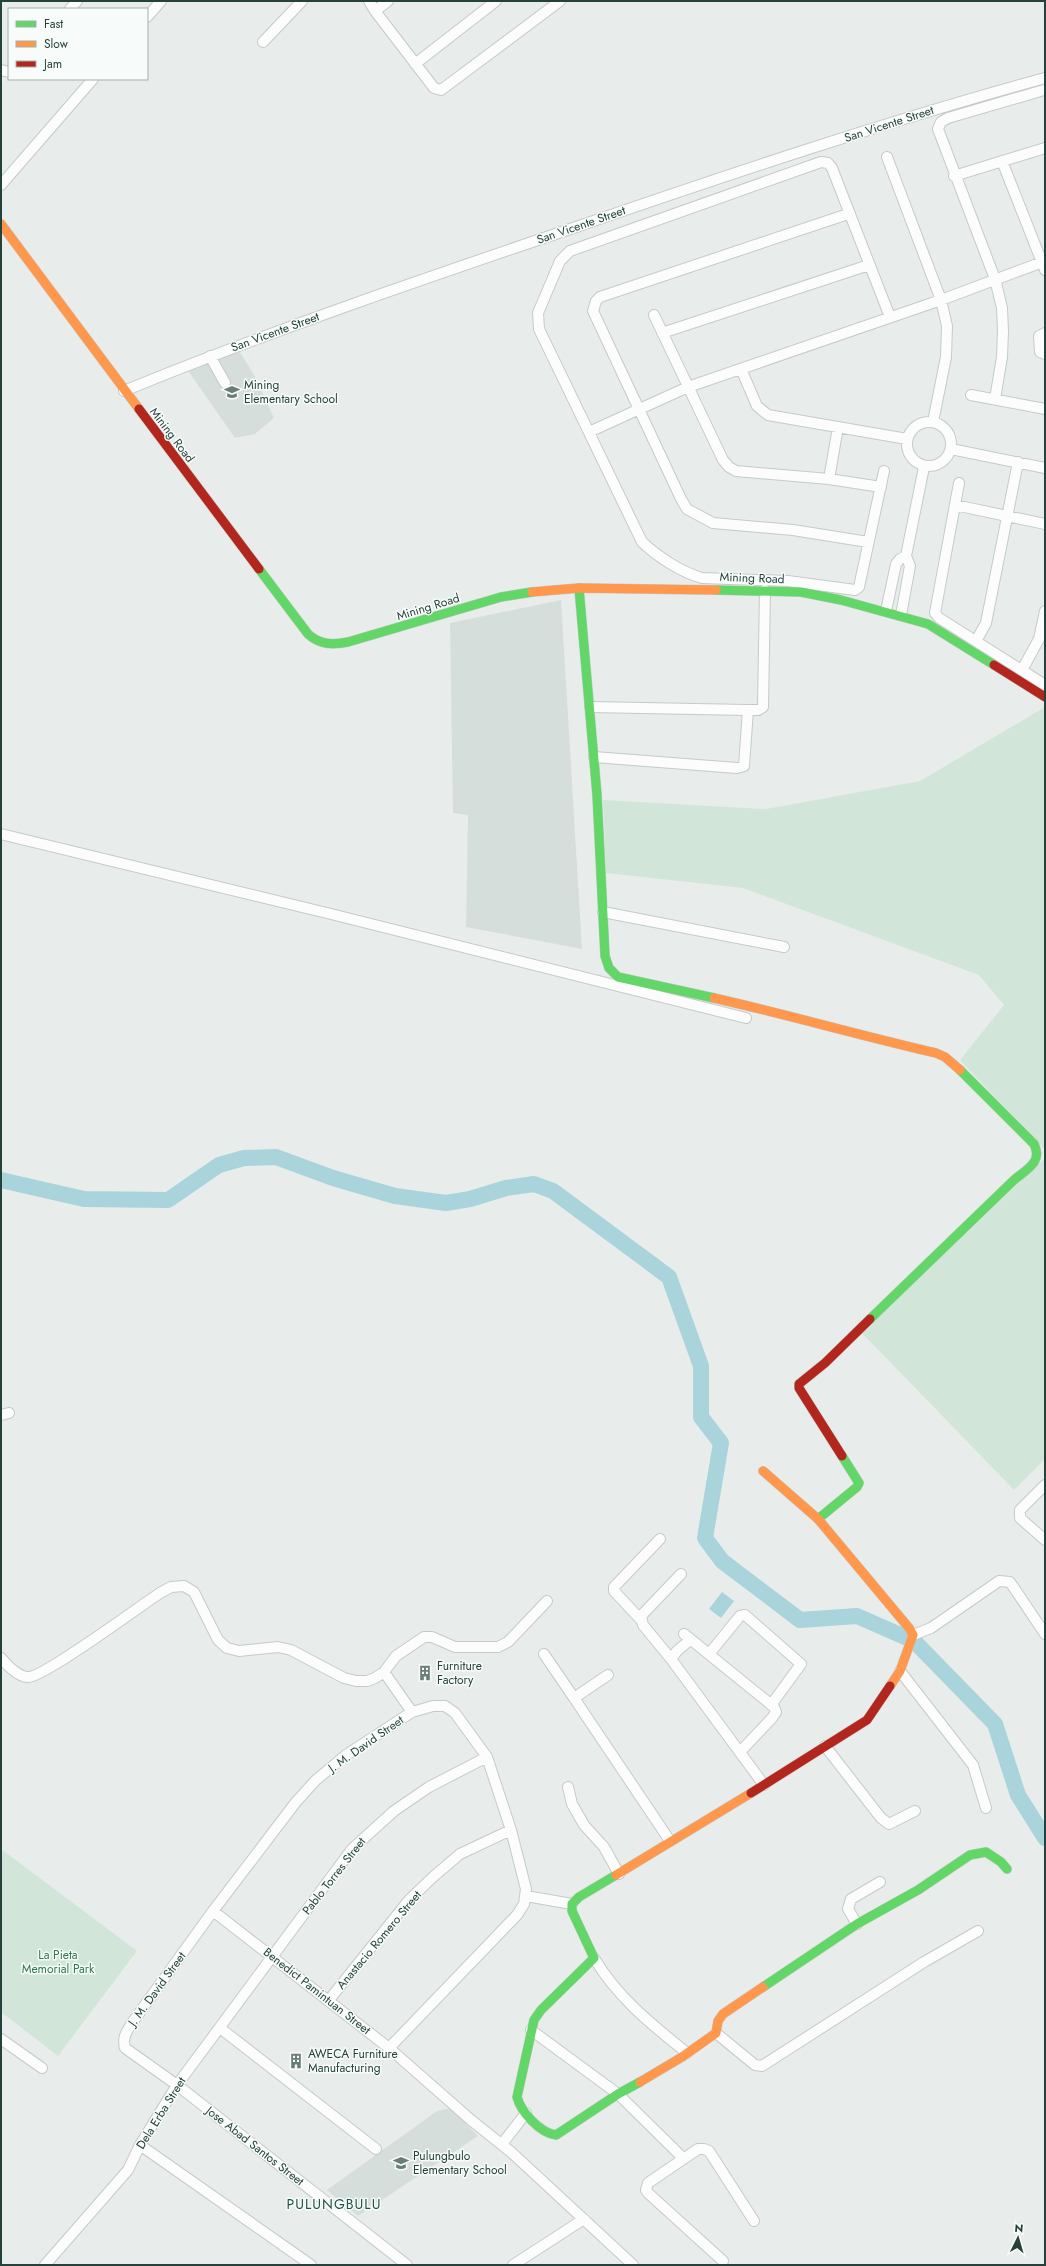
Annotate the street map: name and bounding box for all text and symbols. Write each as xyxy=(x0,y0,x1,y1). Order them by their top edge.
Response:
legend xyxy=(8,8,148,80)
text: Fast xyxy=(44,15,63,33)
text: Slow xyxy=(44,35,69,53)
text: Jam xyxy=(42,55,62,73)
street label: San Vicente Street xyxy=(842,101,936,147)
street label: San Vicente Street xyxy=(534,201,628,249)
street label: San Vicente Street xyxy=(228,308,322,356)
place label: Mining Elementary School xyxy=(244,376,338,408)
school or university icon: Mining Elementary School xyxy=(223,383,241,401)
street label: Mining Road xyxy=(145,404,199,466)
street label: Mining Road xyxy=(719,568,785,588)
street label: Mining Road xyxy=(394,589,462,625)
place label: Furniture Factory xyxy=(437,1657,482,1689)
building icon: Furniture Factory xyxy=(416,1664,434,1682)
street label: J. M. David Street xyxy=(323,1711,407,1778)
street label: Pablo Torres Street xyxy=(298,1833,370,1919)
street label: Anastacio Romero Street xyxy=(332,1887,426,1993)
street label: Benedict Pamintuan Street xyxy=(260,1943,375,2039)
park label: La Pieta Memorial Park xyxy=(22,1946,95,1978)
street label: J. M. David Street xyxy=(123,1948,190,2032)
place label: AWECA Furniture Manufacturing xyxy=(308,2045,398,2077)
building icon: AWECA Furniture Manufacturing xyxy=(287,2052,305,2070)
street label: Dela Erba Street xyxy=(132,2073,190,2153)
street label: Jose Abad Santos Street xyxy=(201,2101,308,2190)
place label: Pulungbulo Elementary School xyxy=(413,2147,507,2179)
school or university icon: Pulungbulo Elementary School xyxy=(392,2154,410,2172)
district label: PULUNGBULU xyxy=(287,2194,381,2214)
north arrow xyxy=(998,2218,1038,2258)
text: N xyxy=(1014,2220,1024,2236)

